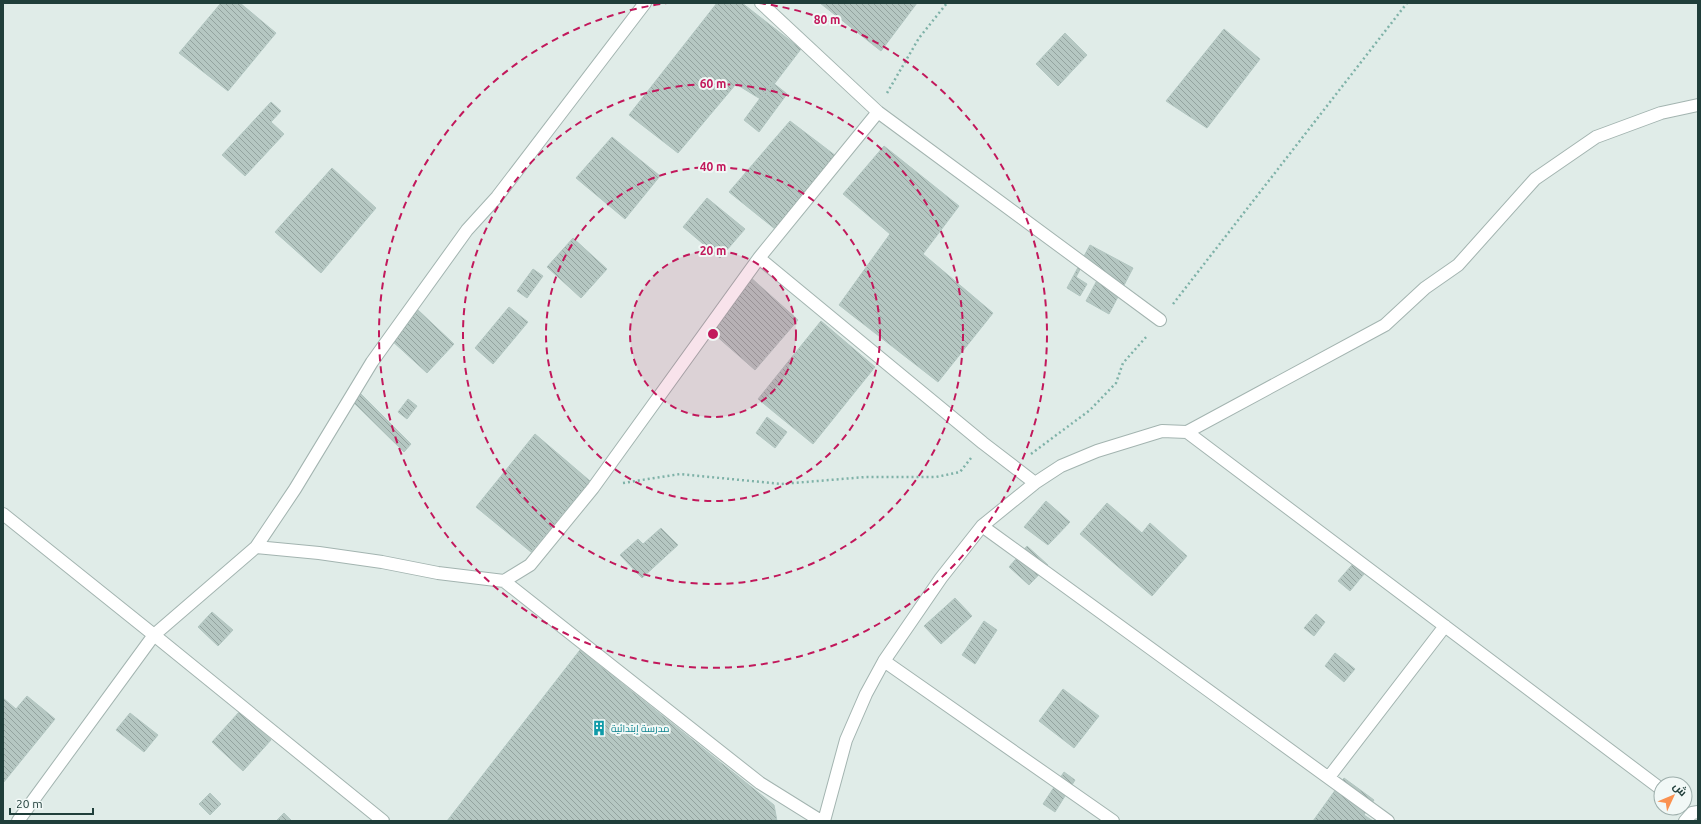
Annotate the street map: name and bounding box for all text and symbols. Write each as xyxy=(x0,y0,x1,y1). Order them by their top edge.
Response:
text: 80 m xyxy=(814,13,840,26)
text: 60 m xyxy=(700,77,726,90)
text: 40 m xyxy=(700,160,726,173)
text: 20 m xyxy=(700,244,726,257)
centre of rings xyxy=(706,327,720,341)
building icon: مدرسة إبتدائية xyxy=(590,719,608,737)
place label: مدرسة إبتدائية xyxy=(611,723,669,735)
north arrow xyxy=(1653,776,1693,816)
text: ش xyxy=(1670,780,1689,799)
scale bar xyxy=(10,790,93,816)
text: 20 m xyxy=(16,797,43,810)

